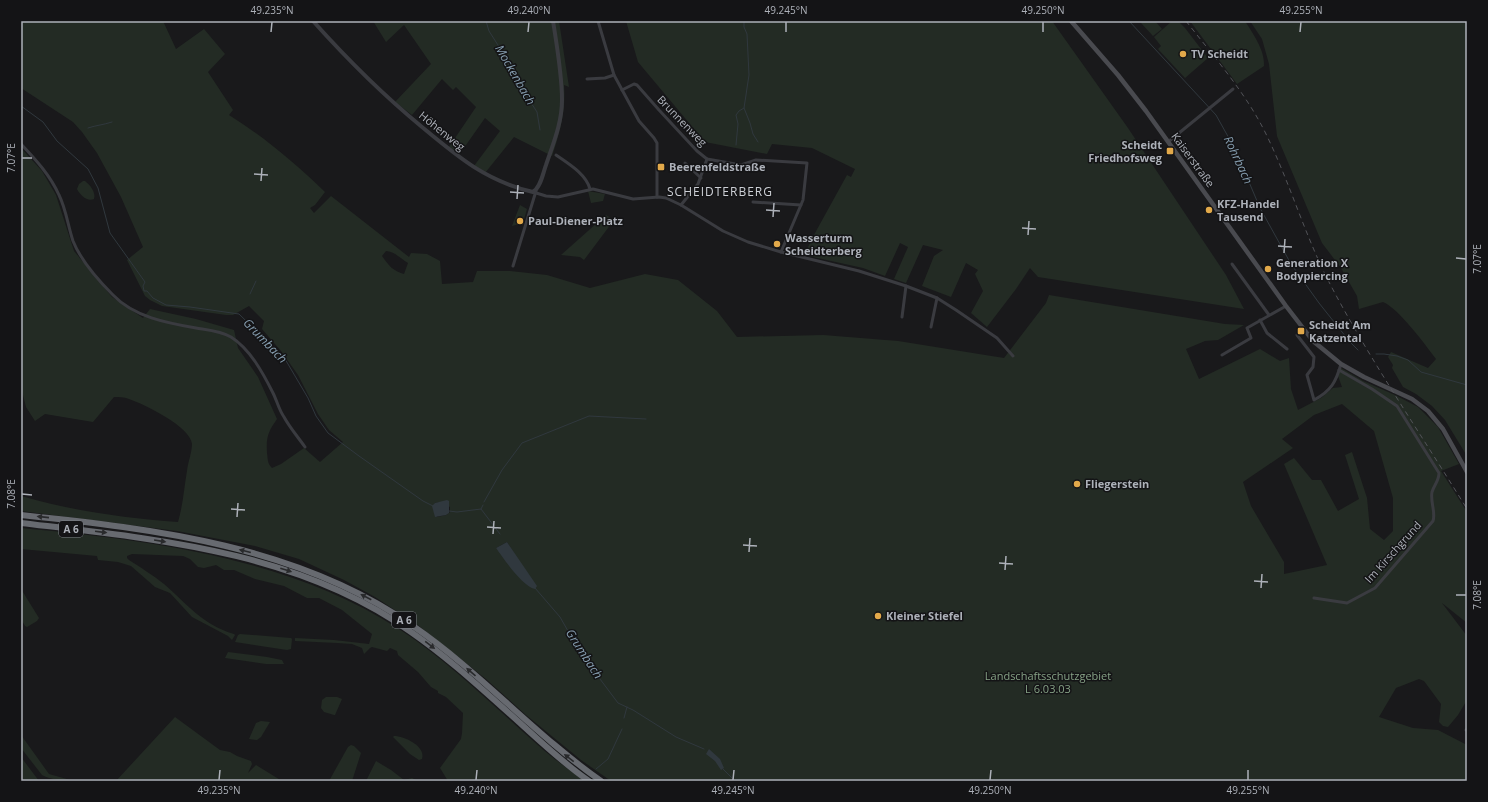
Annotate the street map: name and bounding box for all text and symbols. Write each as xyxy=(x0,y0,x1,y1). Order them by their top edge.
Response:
text: 49.235°N xyxy=(250,3,294,17)
text: 49.240°N xyxy=(507,3,551,17)
text: 49.245°N xyxy=(764,3,808,17)
text: 49.250°N xyxy=(1021,3,1065,17)
text: 49.255°N xyxy=(1279,3,1323,17)
water label: Mockenbach xyxy=(491,41,540,108)
place label: TV Scheidt xyxy=(1191,46,1248,61)
marker: TV Scheidt xyxy=(1178,49,1188,59)
street label: Brunnenweg xyxy=(654,92,711,149)
street label: Höhenweg xyxy=(416,107,468,154)
street label: Kaiserstraße xyxy=(1168,129,1218,190)
water label: Rohrbach xyxy=(1220,133,1257,187)
place label: Scheidt Friedhofsweg xyxy=(1088,137,1163,165)
text: 7.07°E xyxy=(4,143,18,173)
marker: Scheidt Friedhofsweg xyxy=(1165,146,1175,156)
place label: Beerenfeldstraße xyxy=(669,159,766,174)
marker: Beerenfeldstraße xyxy=(656,162,666,172)
district label: SCHEIDTERBERG xyxy=(667,183,773,200)
place label: KFZ-Handel Tausend xyxy=(1217,196,1279,224)
marker: KFZ-Handel Tausend xyxy=(1204,205,1214,215)
place label: Paul-Diener-Platz xyxy=(528,213,624,228)
marker: Paul-Diener-Platz xyxy=(515,216,525,226)
place label: Wasserturm Scheidterberg xyxy=(785,230,862,258)
marker: Wasserturm Scheidterberg xyxy=(772,239,782,249)
text: 7.07°E xyxy=(1470,244,1484,274)
place label: Generation X Bodypiercing xyxy=(1276,255,1349,283)
marker: Generation X Bodypiercing xyxy=(1263,264,1273,274)
water label: Grumbach xyxy=(240,314,291,367)
place label: Scheidt Am Katzental xyxy=(1309,317,1371,345)
marker: Scheidt Am Katzental xyxy=(1296,326,1306,336)
place label: Fliegerstein xyxy=(1085,476,1149,491)
text: 7.08°E xyxy=(4,479,18,509)
marker: Fliegerstein xyxy=(1072,479,1082,489)
one-way arrow xyxy=(37,514,49,521)
street label: Im Kirschgrund xyxy=(1361,518,1424,586)
road number: A 6 xyxy=(59,521,83,537)
one-way arrow xyxy=(95,529,107,536)
one-way arrow xyxy=(154,538,166,544)
one-way arrow xyxy=(239,547,251,553)
one-way arrow xyxy=(281,567,293,573)
text: 7.08°E xyxy=(1470,580,1484,610)
one-way arrow xyxy=(360,593,372,600)
place label: Kleiner Stiefel xyxy=(886,608,963,623)
marker: Kleiner Stiefel xyxy=(873,611,883,621)
road number: A 6 xyxy=(392,612,416,628)
water label: Grumbach xyxy=(562,625,607,682)
one-way arrow xyxy=(424,641,435,650)
one-way arrow xyxy=(466,668,477,677)
park label: Landschaftsschutzgebiet L 6.03.03 xyxy=(985,668,1111,696)
one-way arrow xyxy=(564,753,575,762)
text: 49.235°N xyxy=(197,783,241,797)
text: 49.240°N xyxy=(454,783,498,797)
text: 49.245°N xyxy=(711,783,755,797)
text: 49.250°N xyxy=(968,783,1012,797)
text: 49.255°N xyxy=(1226,783,1270,797)

